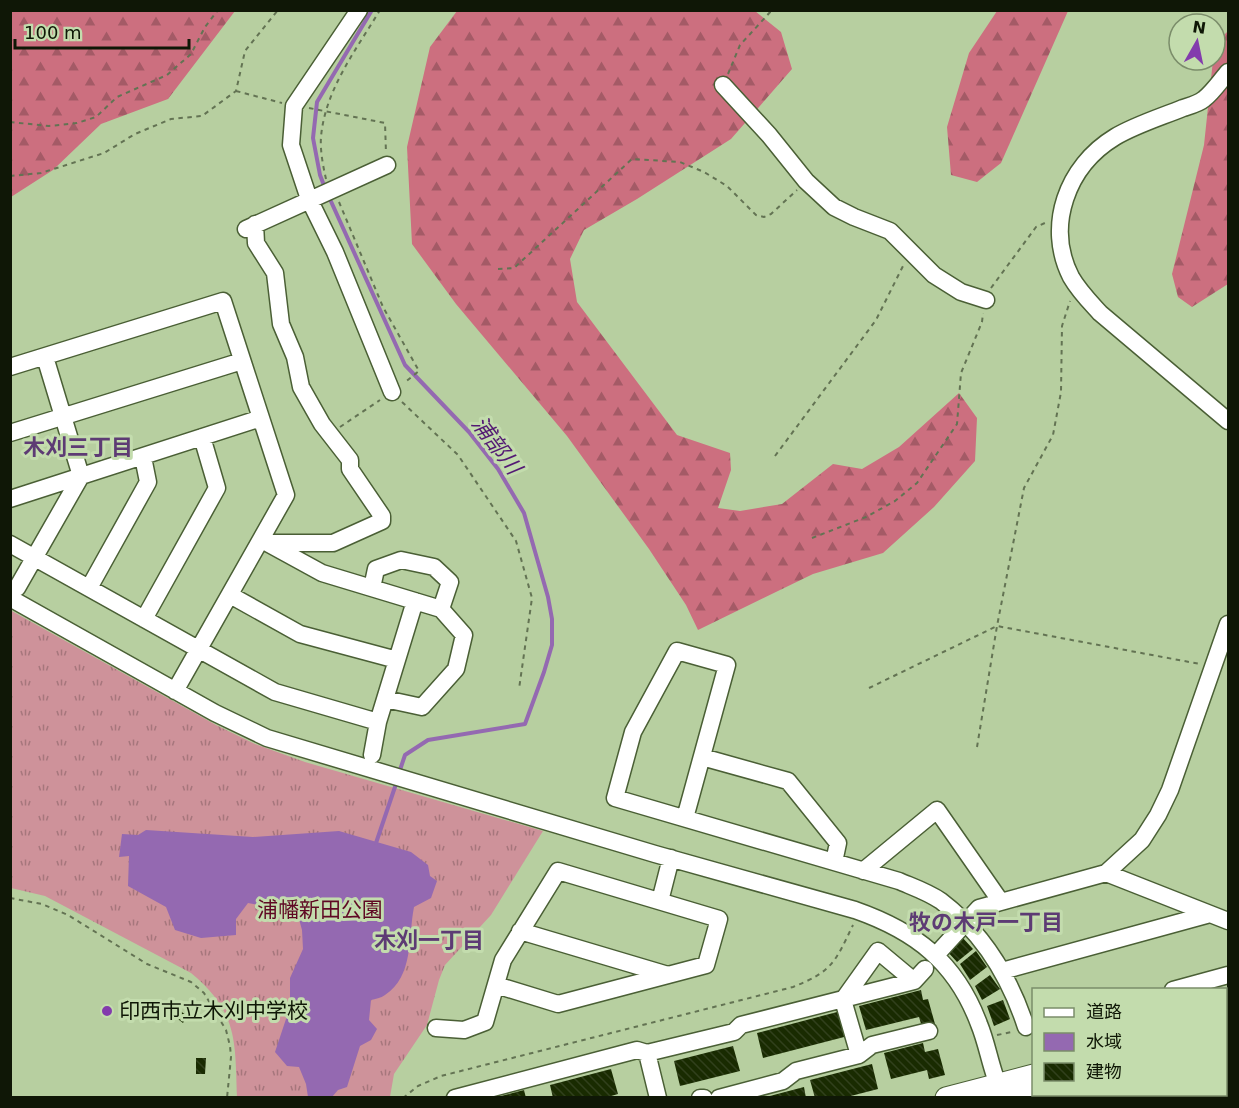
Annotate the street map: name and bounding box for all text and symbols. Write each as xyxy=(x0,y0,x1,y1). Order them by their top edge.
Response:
scale bar xyxy=(15,12,189,50)
north arrow xyxy=(1167,12,1227,72)
text: N xyxy=(1191,17,1207,38)
text: 100 m xyxy=(24,22,82,43)
water label: 浦部川 xyxy=(467,411,528,481)
district label: 木刈三丁目 xyxy=(23,435,133,460)
park label: 浦幡新田公園 xyxy=(257,898,383,922)
district label: 牧の木戸一丁目 xyxy=(909,910,1063,935)
district label: 木刈一丁目 xyxy=(374,928,484,953)
legend xyxy=(1032,988,1227,1096)
place label: 印西市立木刈中学校 xyxy=(119,999,308,1023)
text: 道路 xyxy=(1086,1001,1122,1022)
marker: 印西市立木刈中学校 xyxy=(100,1004,114,1018)
text: 水域 xyxy=(1086,1031,1122,1052)
text: 建物 xyxy=(1086,1061,1122,1082)

